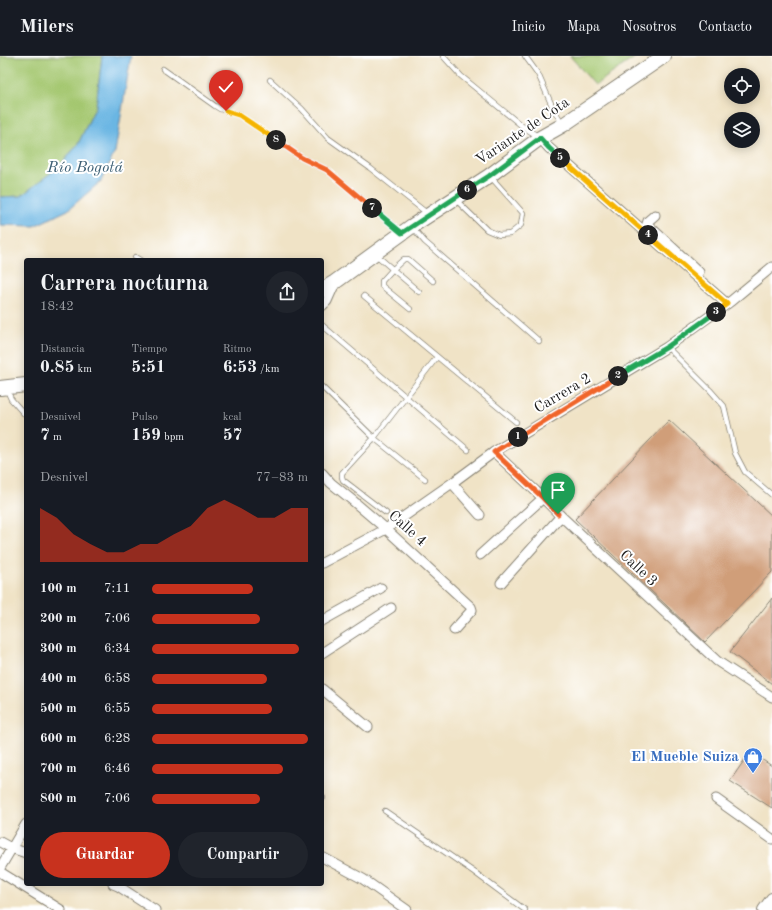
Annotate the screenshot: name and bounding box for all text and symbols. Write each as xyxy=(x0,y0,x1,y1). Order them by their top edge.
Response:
text: Milers xyxy=(20,18,74,37)
text: Inicio xyxy=(511,20,545,34)
text: Mapa xyxy=(567,20,600,34)
text: Nosotros xyxy=(622,20,676,34)
text: Contacto xyxy=(698,20,752,34)
map controls xyxy=(724,68,760,148)
button: locate xyxy=(724,68,760,104)
pin xyxy=(209,70,243,111)
icon: check xyxy=(215,76,237,98)
street label: Variante de Cota xyxy=(474,95,573,169)
button: layers xyxy=(724,112,760,148)
pin: 8 xyxy=(266,130,286,150)
text: 8 xyxy=(273,134,279,145)
pin: 5 xyxy=(550,148,570,168)
text: 5 xyxy=(557,152,563,163)
water label: Río Bogotá xyxy=(46,160,123,176)
pin: 6 xyxy=(457,180,477,200)
text: 6 xyxy=(464,184,470,195)
pin: 7 xyxy=(362,198,382,218)
text: 7 xyxy=(369,202,375,213)
pin: 4 xyxy=(638,225,658,245)
text: 4 xyxy=(645,229,651,240)
button: share xyxy=(266,271,308,313)
text: Carrera nocturna xyxy=(40,273,209,295)
text: 18:42 xyxy=(40,300,74,313)
pin: 3 xyxy=(706,302,726,322)
text: 3 xyxy=(713,306,719,317)
text: Distancia xyxy=(40,344,85,355)
text: Tiempo xyxy=(131,344,167,355)
text: Ritmo xyxy=(223,344,252,355)
text: 0.85 xyxy=(40,359,74,376)
text: 5:51 xyxy=(131,359,166,376)
text: 6:53 xyxy=(223,359,257,376)
text: km xyxy=(74,364,92,375)
text: /km xyxy=(257,364,279,375)
pin: 2 xyxy=(608,366,628,386)
text: 2 xyxy=(615,370,621,381)
street label: Carrera 2 xyxy=(532,371,594,417)
text: Desnivel xyxy=(40,412,81,423)
text: Pulso xyxy=(131,412,158,423)
text: kcal xyxy=(223,412,242,423)
text: 7 xyxy=(40,427,50,444)
text: 159 xyxy=(131,427,161,444)
text: 57 xyxy=(223,427,242,444)
pin: 1 xyxy=(508,427,528,447)
text: 1 xyxy=(515,431,521,442)
text: m xyxy=(50,432,62,443)
text: bpm xyxy=(161,432,184,443)
text: Desnivel xyxy=(40,471,88,484)
text: 77–83 m xyxy=(256,471,308,484)
pin xyxy=(541,473,575,514)
icon: arrive xyxy=(547,479,569,501)
street label: Calle 4 xyxy=(385,508,429,550)
street label: Calle 3 xyxy=(616,548,660,590)
text: 100 m xyxy=(40,582,77,595)
text: 7:11 xyxy=(104,582,130,595)
text: 200 m xyxy=(40,612,77,625)
text: 7:06 xyxy=(104,612,130,625)
text: 300 m xyxy=(40,642,77,655)
text: 6:34 xyxy=(104,642,130,655)
text: 400 m xyxy=(40,672,77,685)
text: 6:58 xyxy=(104,672,130,685)
text: 500 m xyxy=(40,702,77,715)
text: 6:55 xyxy=(104,702,130,715)
text: 600 m xyxy=(40,732,77,745)
text: 6:28 xyxy=(104,732,130,745)
shop icon: El Mueble Suiza xyxy=(742,746,764,774)
place label: El Mueble Suiza xyxy=(631,750,739,765)
text: 700 m xyxy=(40,762,77,775)
text: 6:46 xyxy=(104,762,130,775)
text: 800 m xyxy=(40,792,77,805)
text: 7:06 xyxy=(104,792,130,805)
button: Guardar xyxy=(40,832,170,878)
button: Compartir xyxy=(178,832,308,878)

